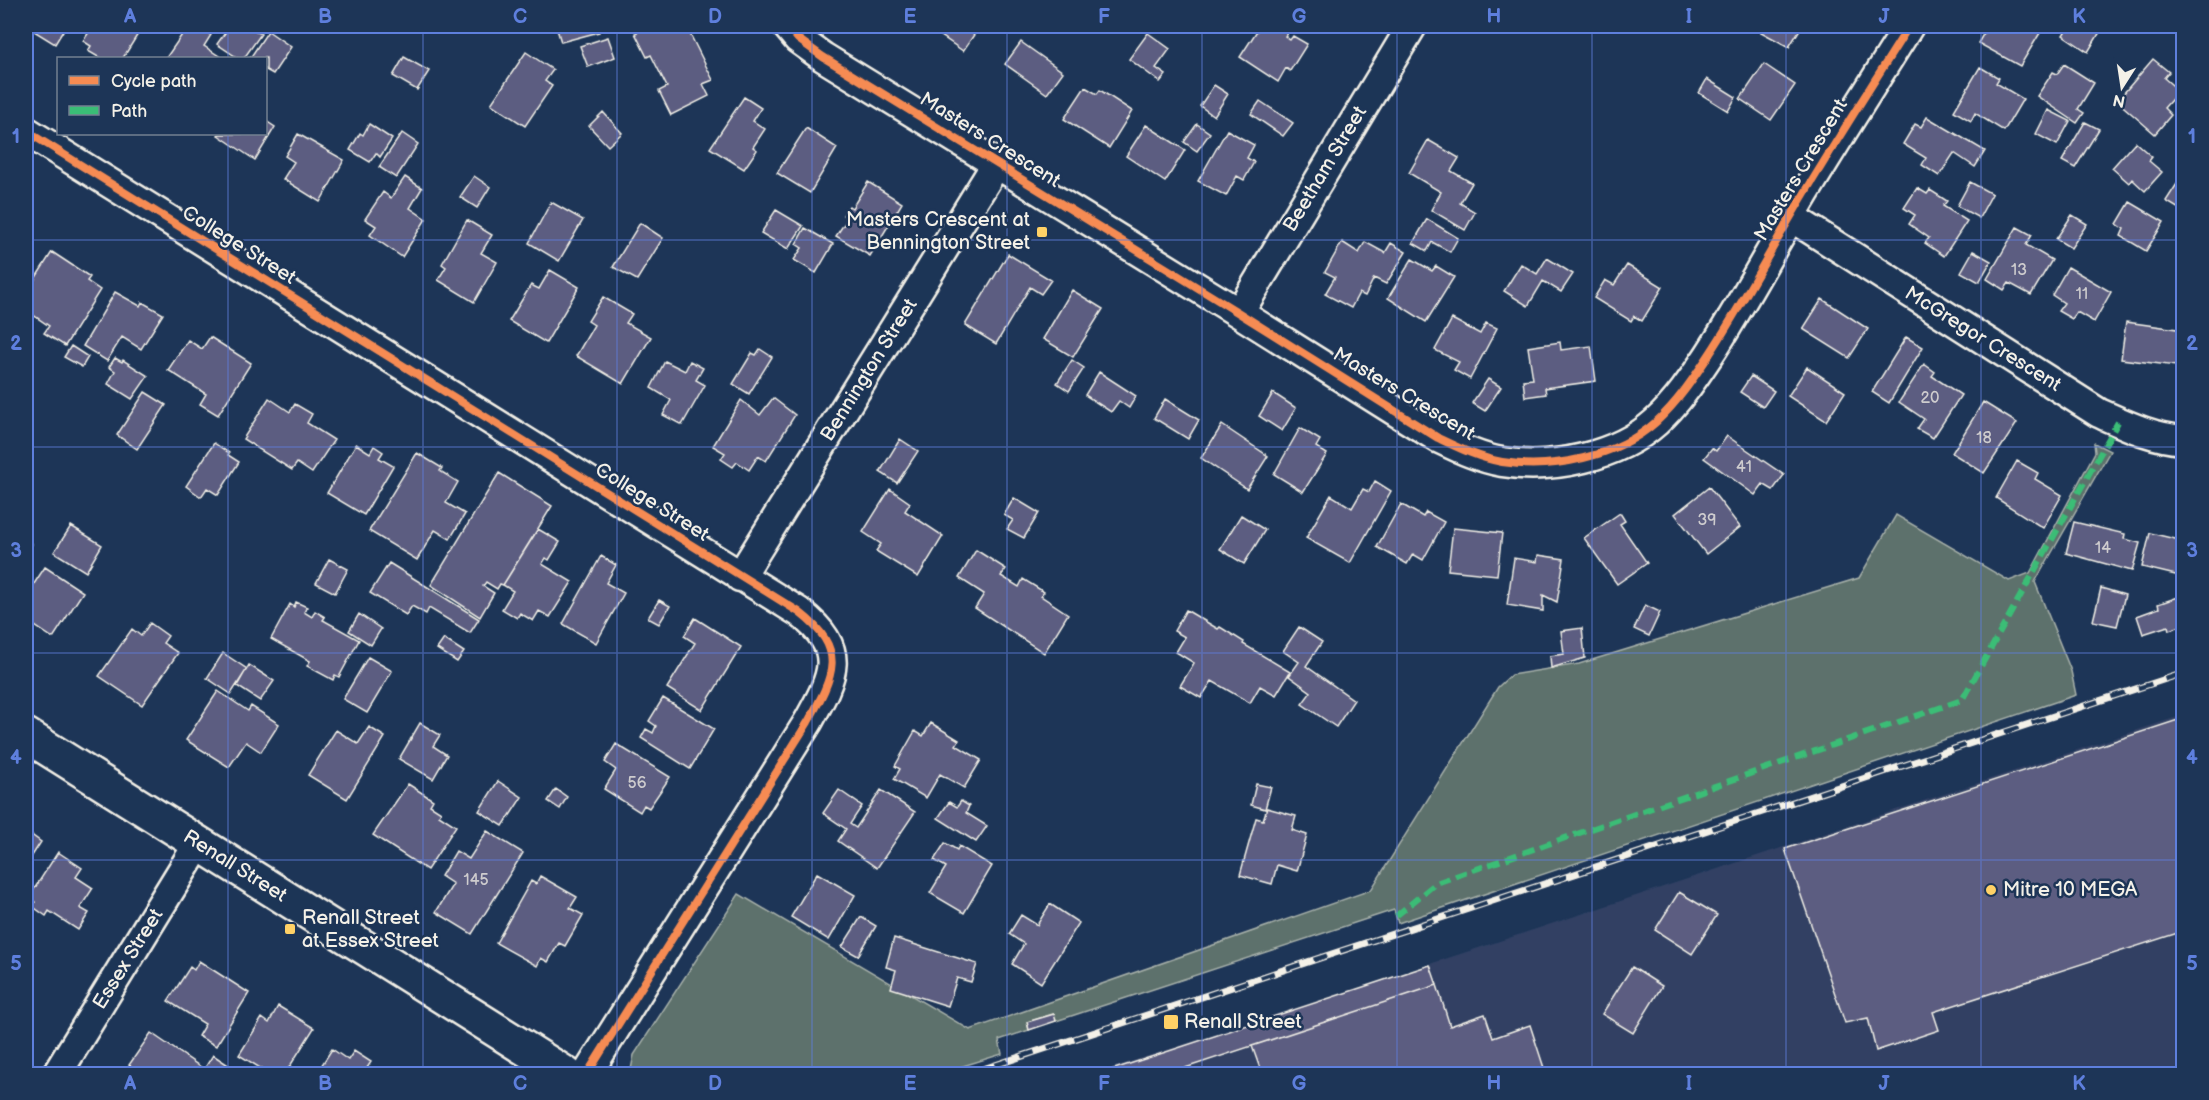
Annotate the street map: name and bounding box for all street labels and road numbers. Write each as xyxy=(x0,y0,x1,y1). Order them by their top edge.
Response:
street label: Masters Crescent xyxy=(915,87,1065,193)
street label: Masters Crescent xyxy=(1749,95,1853,245)
street label: Beetham Street xyxy=(1278,102,1372,236)
street label: College Street xyxy=(178,200,300,290)
street label: McGregor Crescent xyxy=(1900,281,2066,397)
street label: Bennington Street xyxy=(815,294,923,446)
street label: Masters Crescent xyxy=(1329,342,1479,446)
street label: College Street xyxy=(591,457,713,547)
street label: Renall Street xyxy=(179,825,291,907)
street label: Essex Street xyxy=(88,904,168,1014)

